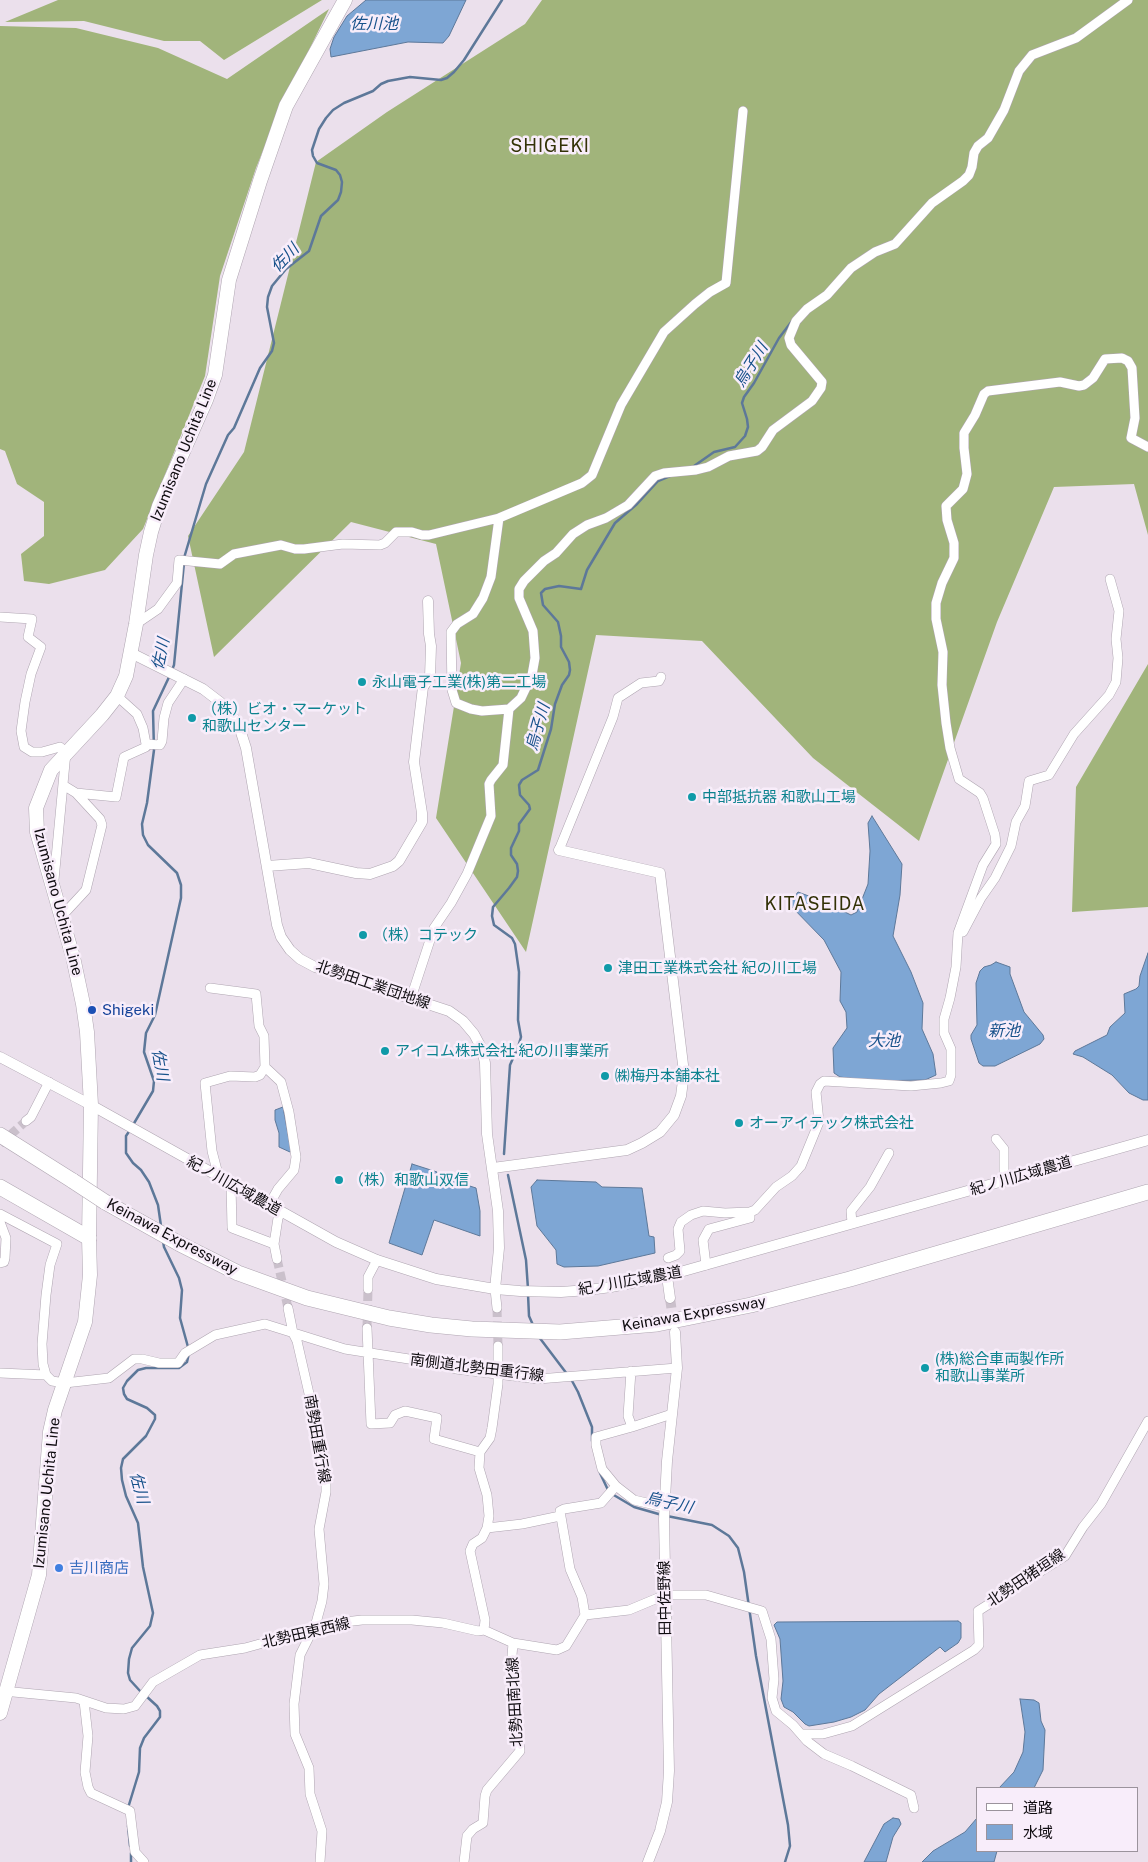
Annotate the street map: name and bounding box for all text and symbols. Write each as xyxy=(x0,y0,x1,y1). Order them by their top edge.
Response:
water label: 佐川池 xyxy=(350,14,398,34)
district label: SHIGEKI xyxy=(509,135,591,157)
water label: 佐川 xyxy=(267,240,303,276)
water label: 烏子川 xyxy=(730,340,772,390)
street label: Izumisano Uchita Line xyxy=(147,376,221,524)
water label: 佐川 xyxy=(148,636,174,672)
place label: 永山電子工業(株)第二工場 xyxy=(372,673,546,691)
marker: 永山電子工業(株)第二工場 xyxy=(356,676,368,688)
place label: （株）ビオ・マーケット 和歌山センター xyxy=(202,700,367,735)
water label: 烏子川 xyxy=(522,701,554,753)
marker: （株）ビオ・マーケット 和歌山センター xyxy=(186,712,198,724)
place label: 中部抵抗器 和歌山工場 xyxy=(702,788,856,806)
marker: 中部抵抗器 和歌山工場 xyxy=(686,791,698,803)
street label: Izumisano Uchita Line xyxy=(30,826,86,978)
district label: KITASEIDA xyxy=(763,893,867,915)
place label: （株）コテック xyxy=(373,926,478,944)
marker: （株）コテック xyxy=(357,929,369,941)
street label: 北勢田工業団地線 xyxy=(313,957,433,1013)
place label: 津田工業株式会社 紀の川工場 xyxy=(618,959,817,977)
marker: 津田工業株式会社 紀の川工場 xyxy=(602,962,614,974)
place label: Shigeki xyxy=(102,1001,154,1019)
marker: Shigeki xyxy=(86,1004,98,1016)
water label: 新池 xyxy=(988,1021,1020,1041)
water label: 大池 xyxy=(868,1031,900,1051)
place label: アイコム株式会社 紀の川事業所 xyxy=(395,1042,609,1060)
marker: アイコム株式会社 紀の川事業所 xyxy=(379,1045,391,1057)
water label: 佐川 xyxy=(148,1048,172,1082)
place label: ㈱梅丹本舗本社 xyxy=(615,1067,720,1085)
marker: ㈱梅丹本舗本社 xyxy=(599,1070,611,1082)
place label: オーアイテック株式会社 xyxy=(749,1114,914,1132)
marker: オーアイテック株式会社 xyxy=(733,1117,745,1129)
street label: 紀ノ川広域農道 xyxy=(184,1153,284,1219)
street label: 紀ノ川広域農道 xyxy=(968,1153,1074,1199)
place label: （株）和歌山双信 xyxy=(349,1171,469,1189)
marker: （株）和歌山双信 xyxy=(333,1174,345,1186)
street label: Keinawa Expressway xyxy=(103,1195,241,1279)
street label: 紀ノ川広域農道 xyxy=(577,1263,683,1299)
street label: Keinawa Expressway xyxy=(621,1292,767,1336)
place label: (株)総合車両製作所 和歌山事業所 xyxy=(935,1350,1064,1385)
street label: 南側道北勢田重行線 xyxy=(409,1351,545,1385)
marker: (株)総合車両製作所 和歌山事業所 xyxy=(919,1362,931,1374)
street label: 南勢田重行線 xyxy=(300,1393,334,1485)
street label: Izumisano Uchita Line xyxy=(30,1417,64,1569)
water label: 佐川 xyxy=(126,1470,152,1506)
water label: 烏子川 xyxy=(643,1488,695,1518)
street label: 北勢田猪垣線 xyxy=(984,1545,1068,1611)
place label: 吉川商店 xyxy=(69,1559,129,1577)
street label: 田中佐野線 xyxy=(655,1560,675,1636)
marker: 吉川商店 xyxy=(53,1562,65,1574)
street label: 北勢田東西線 xyxy=(260,1614,352,1652)
street label: 北勢田南北線 xyxy=(504,1657,526,1747)
legend xyxy=(976,1787,1138,1852)
text: 道路 xyxy=(1023,1799,1053,1816)
text: 水域 xyxy=(1023,1824,1053,1841)

